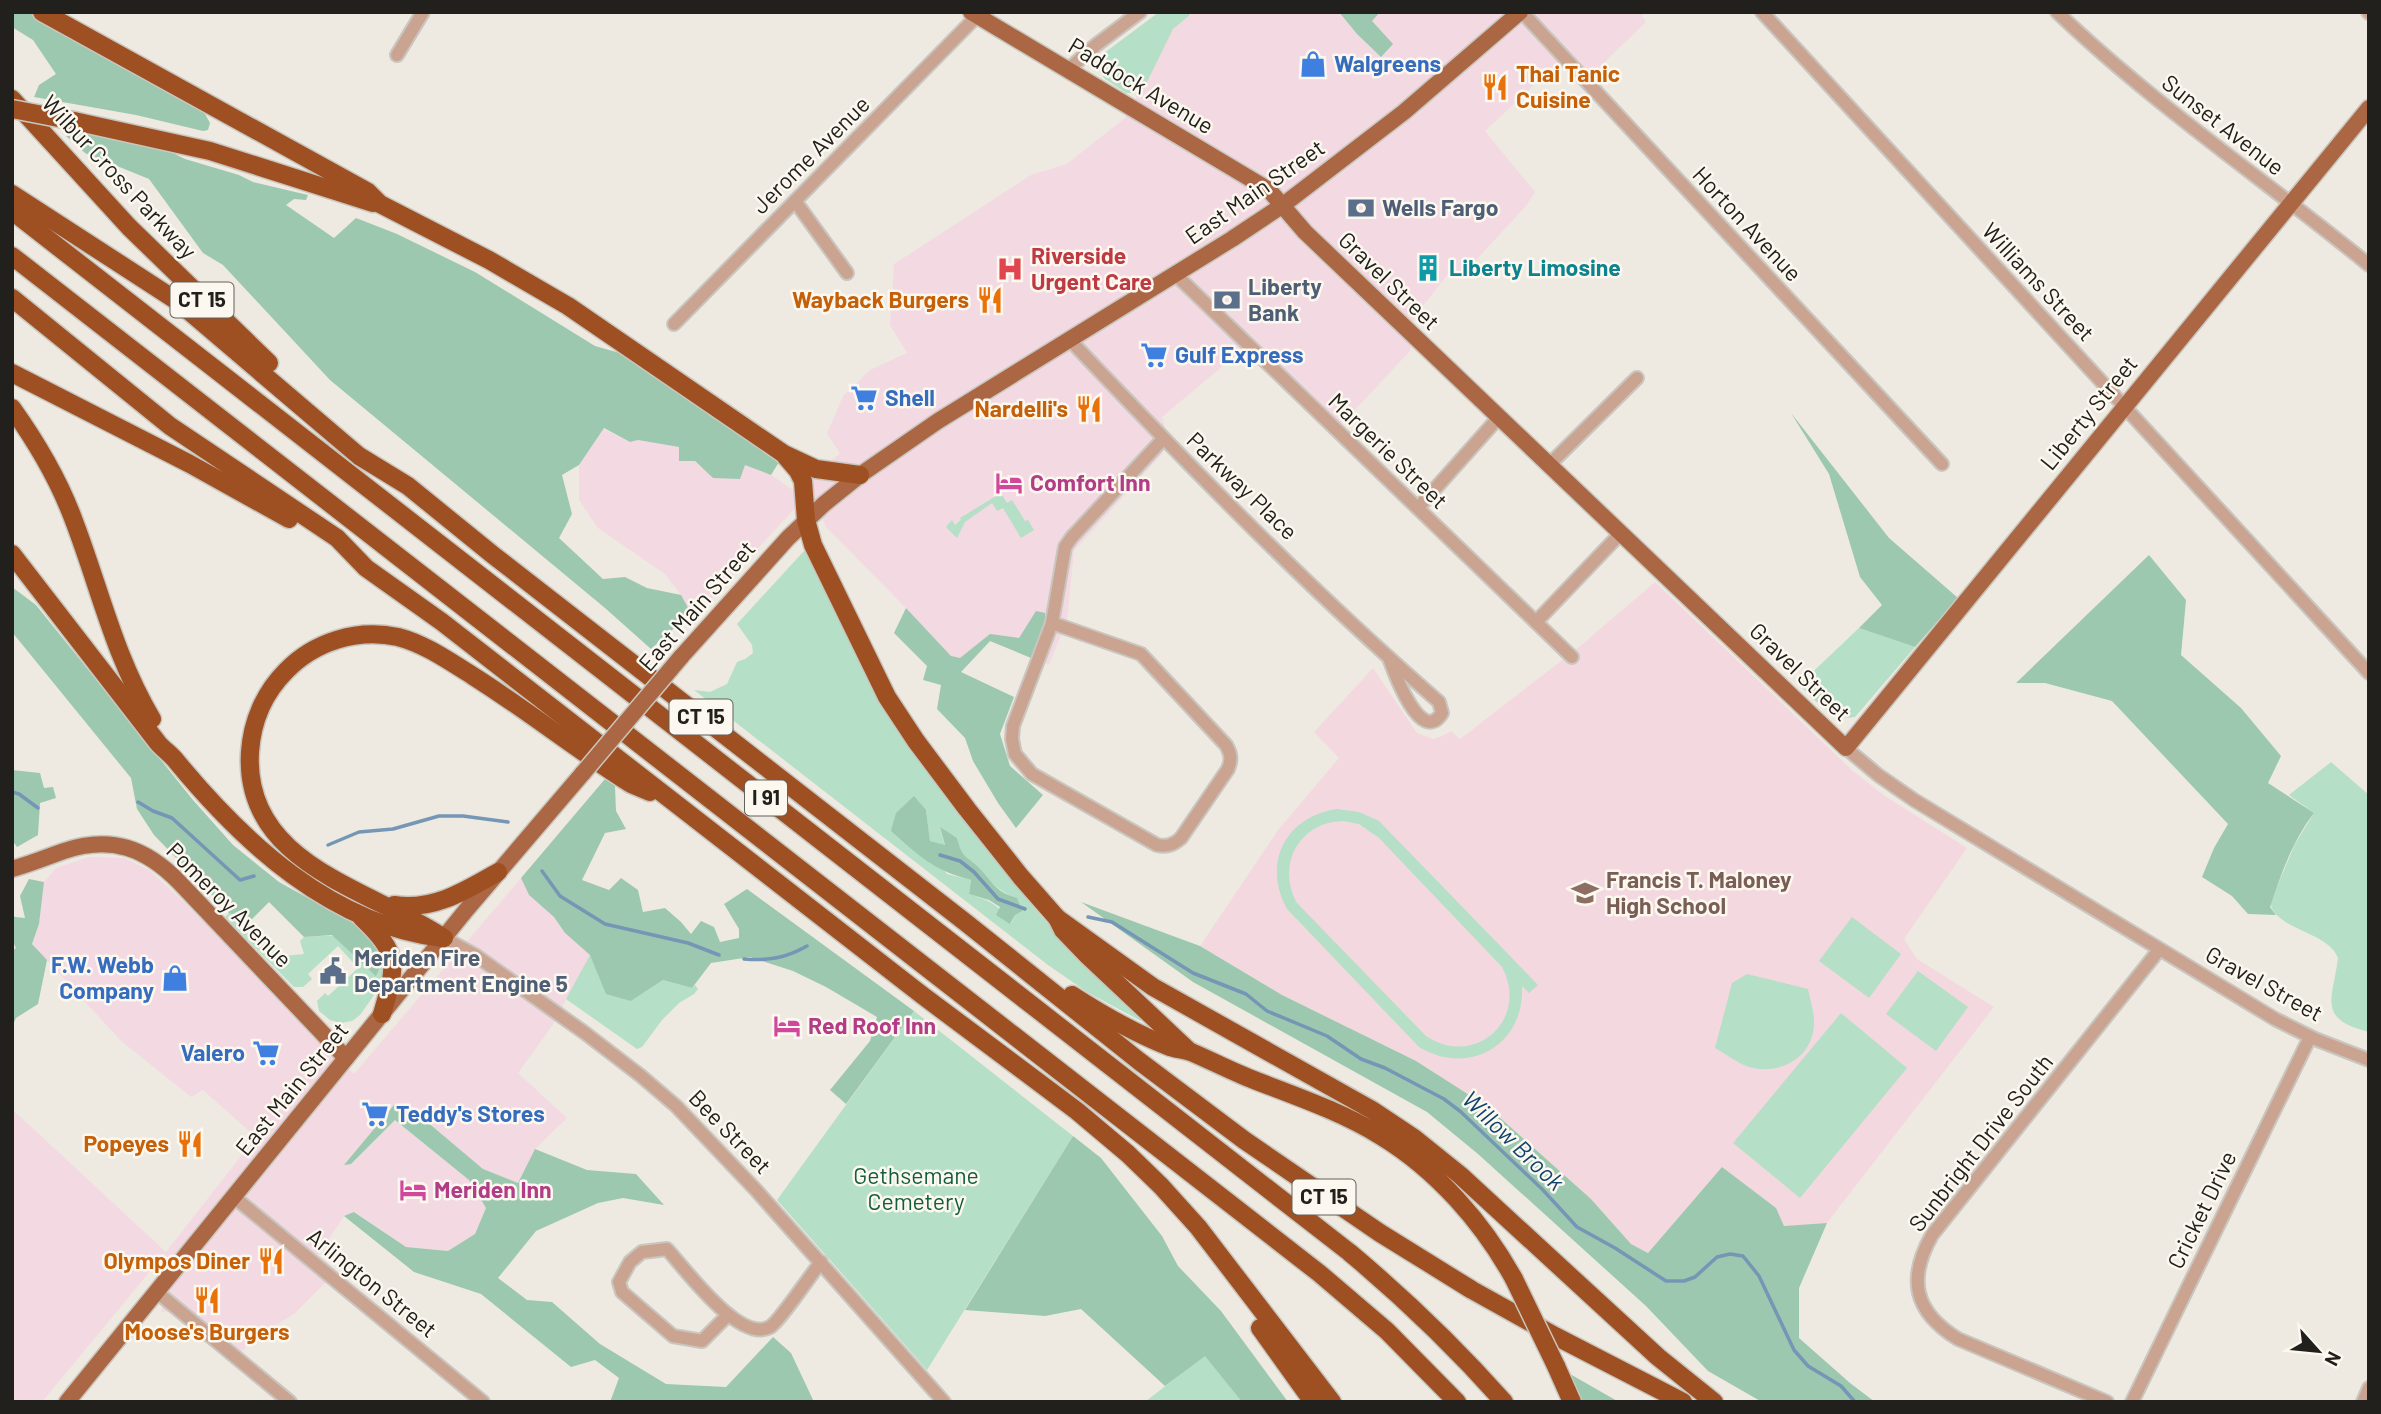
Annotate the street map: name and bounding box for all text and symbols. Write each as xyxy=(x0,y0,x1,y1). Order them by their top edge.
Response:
street label: Paddock Avenue xyxy=(1064,31,1219,139)
shop icon: Walgreens xyxy=(1298,49,1328,79)
place label: Walgreens xyxy=(1334,49,1441,77)
place label: Thai Tanic Cuisine xyxy=(1516,59,1620,113)
street label: Sunset Avenue xyxy=(2157,68,2290,181)
restaurant icon: Thai Tanic Cuisine xyxy=(1480,72,1510,102)
street label: Wilbur Cross Parkway xyxy=(36,88,203,264)
street label: Jerome Avenue xyxy=(746,90,875,219)
street label: East Main Street xyxy=(1179,133,1329,250)
street label: Horton Avenue xyxy=(1687,160,1808,287)
bank icon: Wells Fargo xyxy=(1346,193,1376,223)
place label: Wells Fargo xyxy=(1382,193,1498,221)
street label: Williams Street xyxy=(1977,216,2101,346)
street label: Gravel Street xyxy=(1333,225,1446,335)
place label: Riverside Urgent Care xyxy=(1031,241,1152,295)
building icon: Liberty Limosine xyxy=(1413,253,1443,283)
place label: Liberty Limosine xyxy=(1449,253,1621,281)
hospital icon: Riverside Urgent Care xyxy=(995,254,1025,284)
place label: Liberty Bank xyxy=(1248,272,1322,326)
road number: CT 15 xyxy=(170,282,234,318)
place label: Wayback Burgers xyxy=(792,285,969,313)
restaurant icon: Wayback Burgers xyxy=(975,285,1005,315)
bank icon: Liberty Bank xyxy=(1212,285,1242,315)
supermarket icon: Gulf Express xyxy=(1139,340,1169,370)
place label: Gulf Express xyxy=(1175,340,1303,368)
street label: Liberty Street xyxy=(2034,350,2143,475)
supermarket icon: Shell xyxy=(849,383,879,413)
place label: Shell xyxy=(885,383,935,411)
street label: Margerie Street xyxy=(1323,386,1454,514)
place label: Nardelli's xyxy=(975,394,1068,422)
restaurant icon: Nardelli's xyxy=(1074,394,1104,424)
street label: Parkway Place xyxy=(1181,425,1304,545)
hotel icon: Comfort Inn xyxy=(994,468,1024,498)
place label: Comfort Inn xyxy=(1030,468,1150,496)
street label: East Main Street xyxy=(632,534,760,676)
street label: Gravel Street xyxy=(1744,616,1857,726)
road number: CT 15 xyxy=(670,700,732,734)
road number: I 91 xyxy=(745,780,787,816)
street label: Pomeroy Avenue xyxy=(161,836,298,973)
place label: Francis T. Maloney High School xyxy=(1606,865,1792,919)
school or university icon: Francis T. Maloney High School xyxy=(1570,878,1600,908)
street label: Gravel Street xyxy=(2201,939,2328,1027)
place label: Meriden Fire Department Engine 5 xyxy=(354,943,568,997)
place label: F.W. Webb Company xyxy=(51,950,154,1004)
public building icon: Meriden Fire Department Engine 5 xyxy=(318,956,348,986)
shop icon: F.W. Webb Company xyxy=(160,963,190,993)
hotel icon: Red Roof Inn xyxy=(772,1011,802,1041)
place label: Red Roof Inn xyxy=(808,1011,936,1039)
street label: East Main Street xyxy=(229,1016,354,1161)
place label: Valero xyxy=(180,1038,245,1066)
supermarket icon: Valero xyxy=(251,1038,281,1068)
street label: Sunbright Drive South xyxy=(1902,1048,2058,1237)
street label: Bee Street xyxy=(684,1083,778,1179)
water label: Willow Brook xyxy=(1457,1084,1571,1196)
supermarket icon: Teddy's Stores xyxy=(360,1099,390,1129)
place label: Teddy's Stores xyxy=(396,1099,545,1127)
place label: Popeyes xyxy=(83,1129,169,1157)
restaurant icon: Popeyes xyxy=(175,1129,205,1159)
street label: Cricket Drive xyxy=(2161,1146,2242,1273)
park label: Gethsemane Cemetery xyxy=(853,1161,979,1215)
hotel icon: Meriden Inn xyxy=(398,1175,428,1205)
place label: Meriden Inn xyxy=(434,1175,552,1203)
road number: CT 15 xyxy=(1292,1180,1356,1214)
street label: Arlington Street xyxy=(302,1221,443,1343)
place label: Olympos Diner xyxy=(103,1246,250,1274)
restaurant icon: Olympos Diner xyxy=(256,1246,286,1276)
restaurant icon: Moose's Burgers xyxy=(192,1285,222,1315)
north arrow xyxy=(2283,1316,2353,1386)
place label: Moose's Burgers xyxy=(124,1317,290,1345)
text: N xyxy=(2320,1348,2347,1370)

